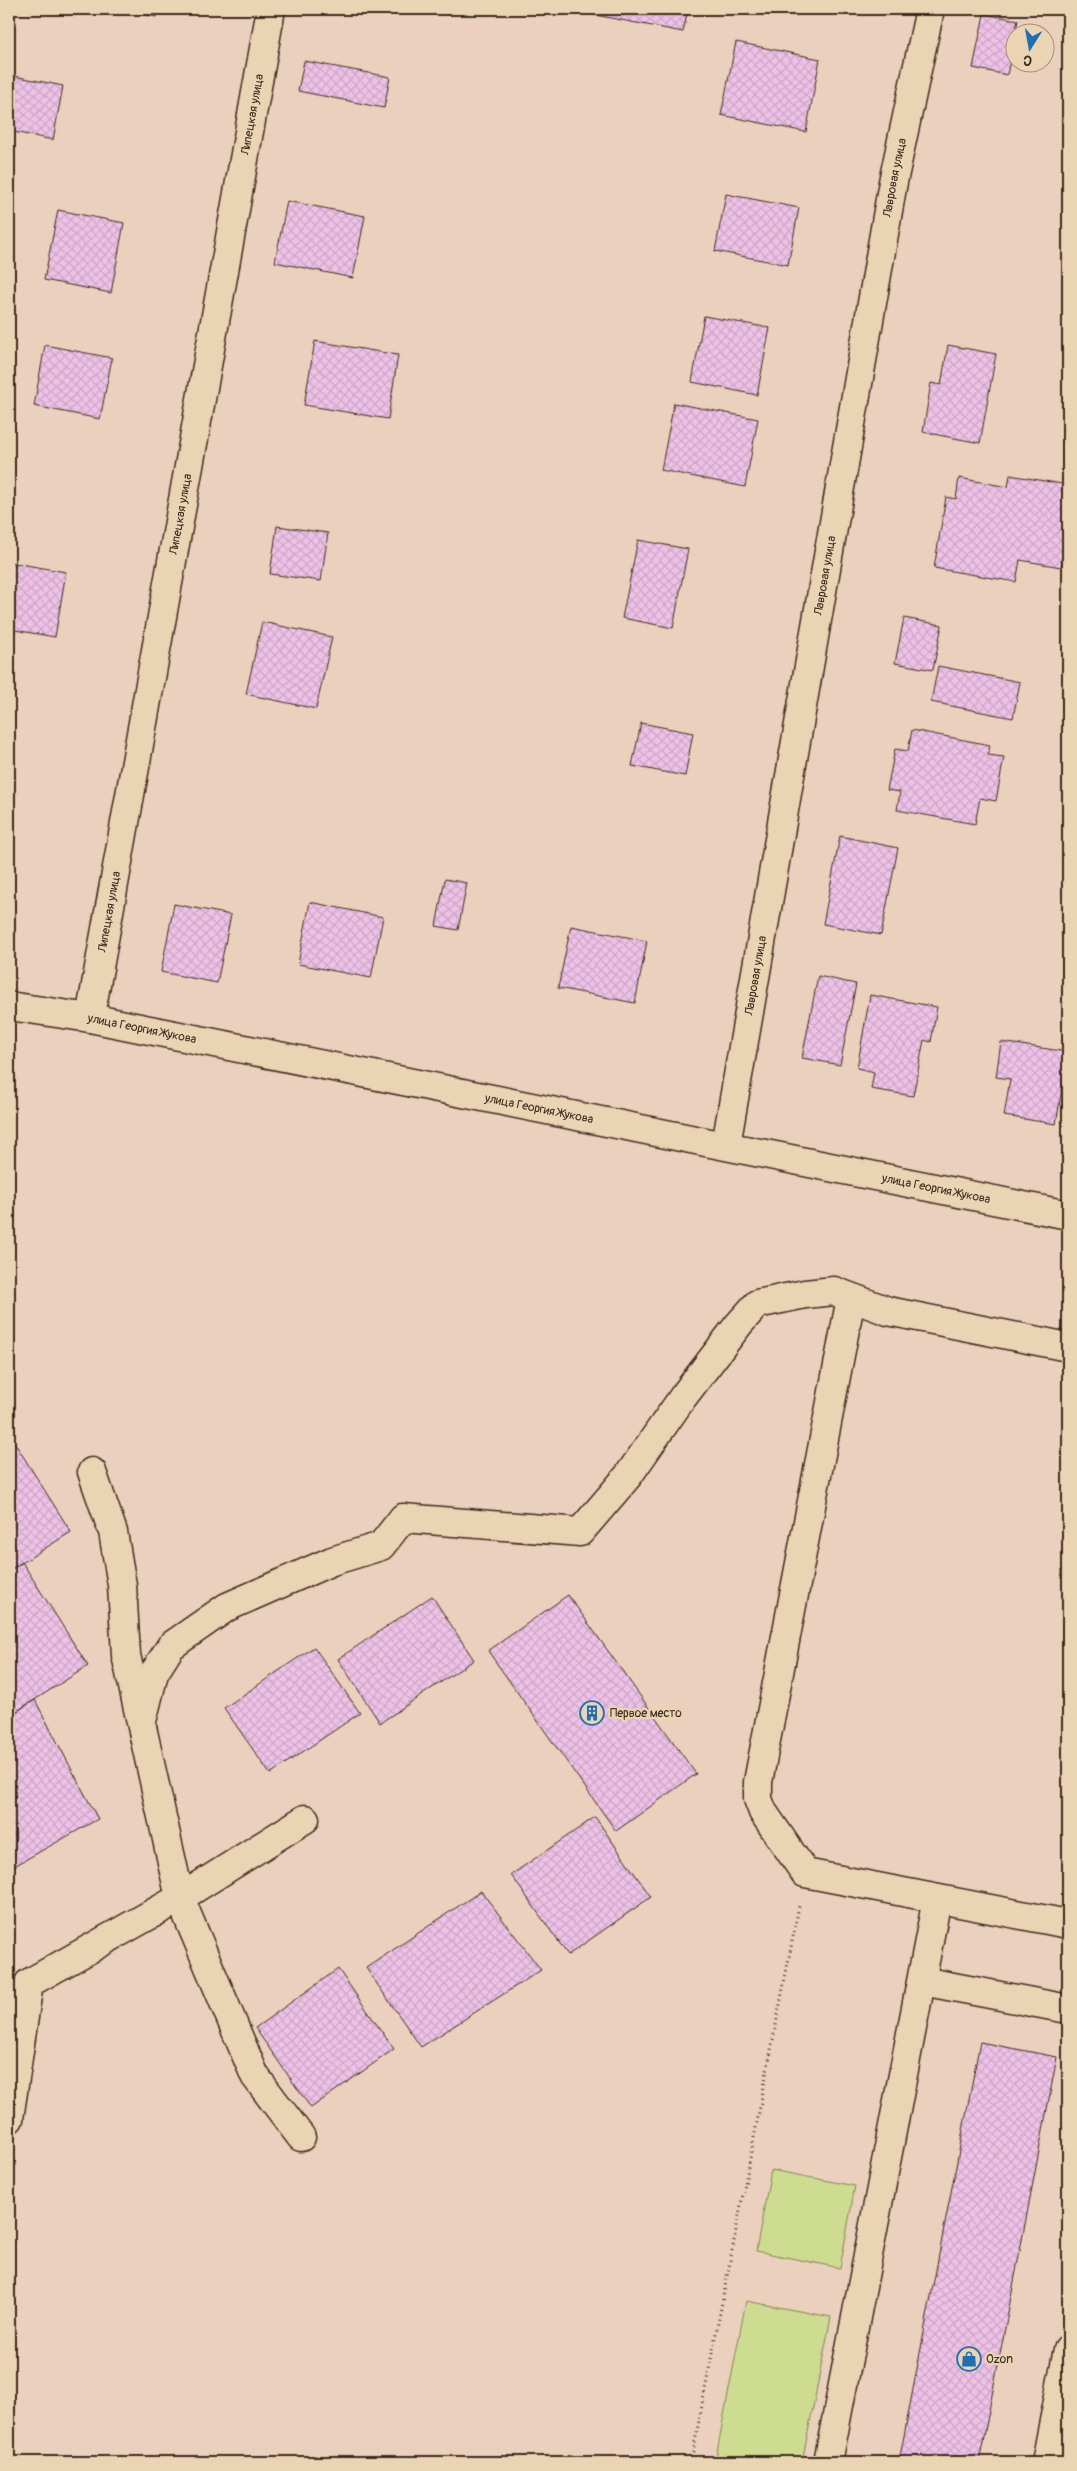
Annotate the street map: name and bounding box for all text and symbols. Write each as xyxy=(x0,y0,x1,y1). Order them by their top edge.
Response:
north arrow xyxy=(1004,22,1054,72)
text: С xyxy=(1021,51,1033,69)
street label: Липецкая улица xyxy=(237,72,267,157)
street label: Лавровая улица xyxy=(879,136,910,219)
street label: Липецкая улица xyxy=(166,472,195,557)
street label: Лавровая улица xyxy=(810,534,839,617)
street label: Липецкая улица xyxy=(94,870,124,954)
street label: Лавровая улица xyxy=(741,934,770,1017)
street label: улица Георгия Жукова xyxy=(85,1010,198,1047)
street label: улица Георгия Жукова xyxy=(482,1090,595,1127)
street label: улица Георгия Жукова xyxy=(880,1170,992,1207)
building icon: Первое место xyxy=(579,1700,605,1726)
place label: Первое место xyxy=(610,1706,682,1721)
shop icon: Ozon xyxy=(956,2346,982,2372)
place label: Ozon xyxy=(986,2352,1013,2367)

